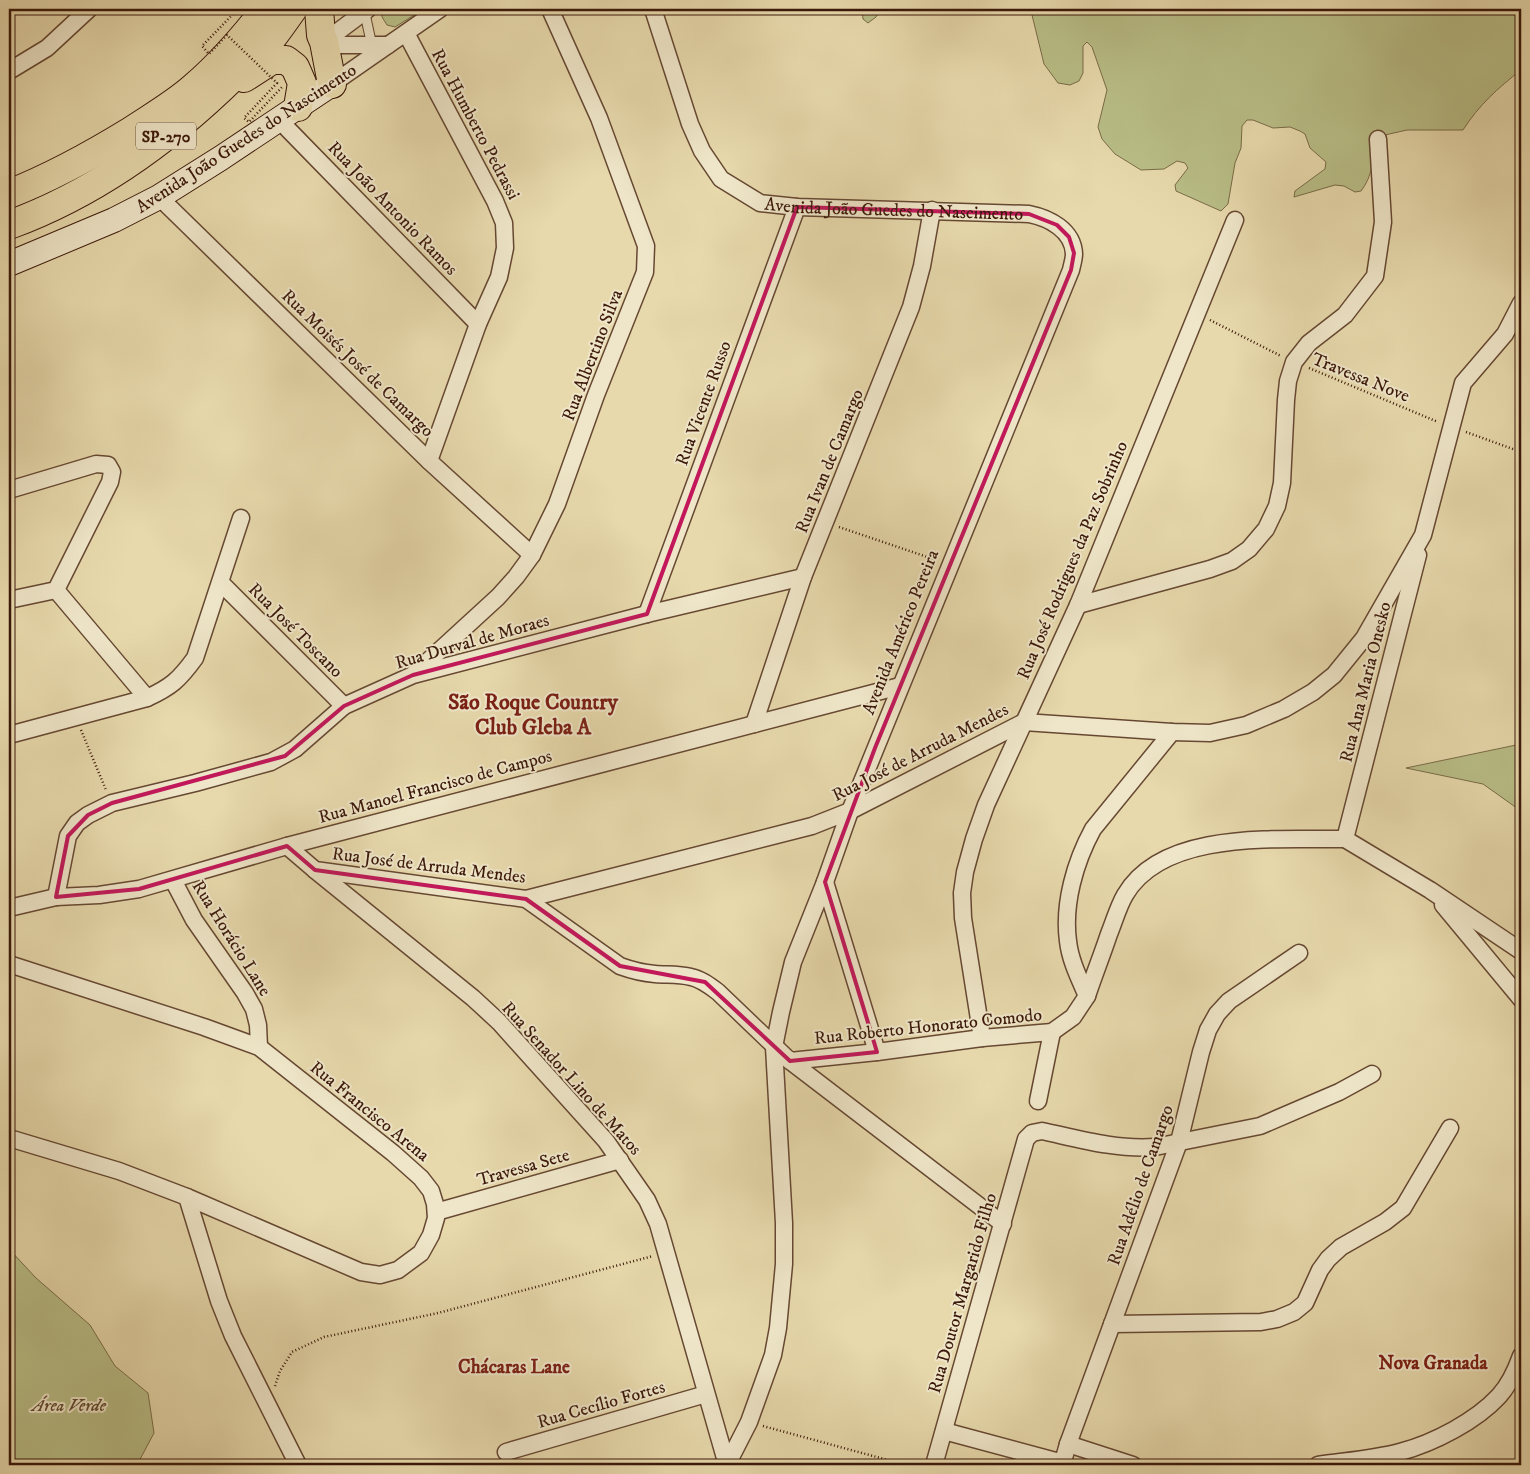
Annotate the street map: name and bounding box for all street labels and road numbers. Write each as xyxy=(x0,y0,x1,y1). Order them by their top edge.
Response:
street label: Rua Humberto Pedrassi xyxy=(426,45,524,204)
street label: Avenida João Guedes do Nascimento xyxy=(132,59,361,218)
road number: SP-270 xyxy=(136,122,196,150)
street label: Rua João Antonio Ramos xyxy=(323,137,462,280)
street label: Avenida João Guedes do Nascimento xyxy=(763,194,1024,226)
street label: Rua Moisés José de Camargo xyxy=(277,285,438,442)
street label: Rua Albertino Silva xyxy=(558,286,628,424)
street label: Rua Vicente Russo xyxy=(671,338,737,469)
street label: Travessa Nove xyxy=(1309,348,1413,407)
street label: Rua Ivan de Camargo xyxy=(791,386,869,537)
street label: Rua José Rodrigues da Paz Sobrinho xyxy=(1013,438,1133,683)
street label: Avenida Américo Pereira xyxy=(858,546,944,718)
street label: Rua José Toscano xyxy=(243,579,347,683)
street label: Rua Ana Maria Onesko xyxy=(1335,600,1397,765)
street label: Rua Durval de Moraes xyxy=(393,609,552,674)
street label: Rua José de Arruda Mendes xyxy=(829,699,1012,807)
street label: Rua Manoel Francisco de Campos xyxy=(316,745,554,829)
street label: Rua José de Arruda Mendes xyxy=(331,843,527,889)
street label: Rua Horácio Lane xyxy=(187,877,276,1001)
street label: Rua Senador Lino de Matos xyxy=(497,997,646,1160)
street label: Rua Roberto Honorato Comodo xyxy=(813,1004,1043,1050)
street label: Rua Francisco Arena xyxy=(305,1057,434,1167)
street label: Rua Adélio de Camargo xyxy=(1103,1102,1179,1268)
street label: Travessa Sete xyxy=(475,1144,572,1192)
street label: Rua Doutor Margarido Filho xyxy=(924,1190,1002,1396)
street label: Rua Cecílio Fortes xyxy=(535,1376,668,1434)

